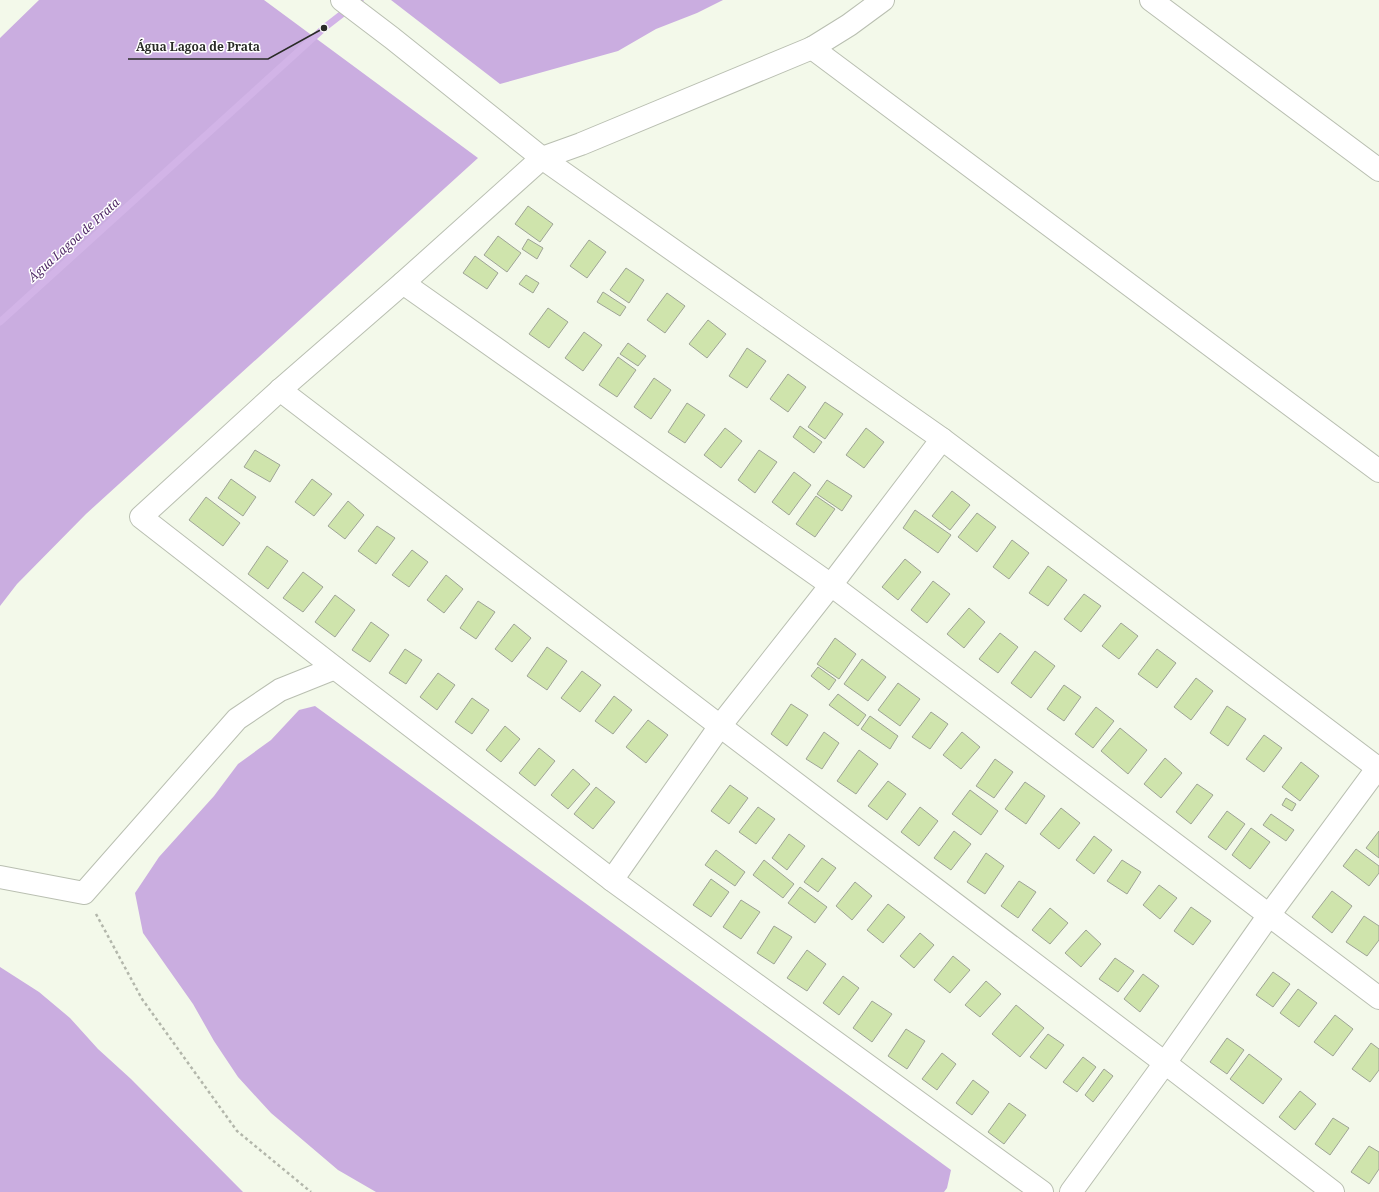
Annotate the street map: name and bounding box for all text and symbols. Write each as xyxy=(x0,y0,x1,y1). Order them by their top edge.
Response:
callout: Água Lagoa de Prata xyxy=(128,35,268,59)
text: Água Lagoa de Prata xyxy=(136,38,260,55)
water label: Água Lagoa de Prata xyxy=(24,194,123,286)

